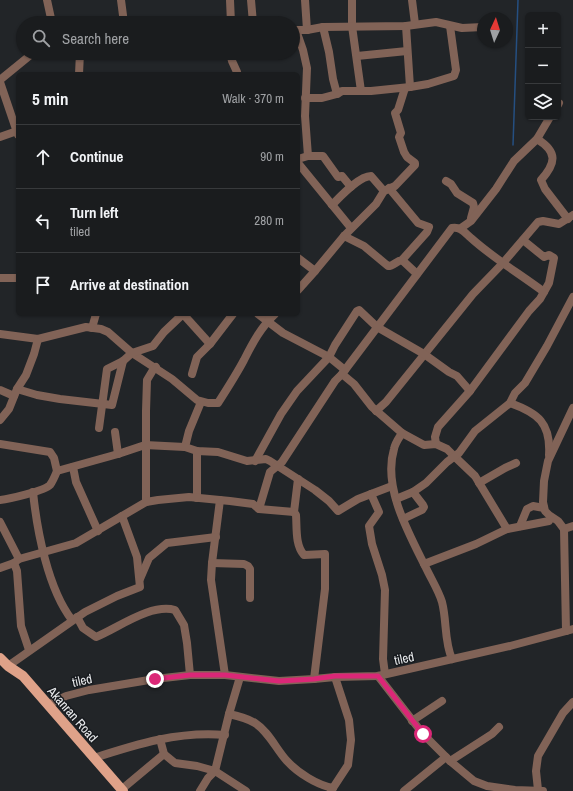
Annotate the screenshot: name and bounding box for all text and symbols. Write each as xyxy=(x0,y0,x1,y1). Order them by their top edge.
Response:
north arrow xyxy=(477,12,513,48)
map controls xyxy=(525,12,561,120)
button: + xyxy=(525,12,561,48)
search box xyxy=(16,16,300,60)
icon: search xyxy=(30,27,52,49)
text: Search here xyxy=(62,28,129,49)
button: − xyxy=(525,48,561,84)
button: layers xyxy=(525,84,561,120)
text: 5 min xyxy=(32,87,68,110)
text: Walk · 370 m xyxy=(222,90,284,107)
icon: ahead xyxy=(32,146,54,168)
text: Continue xyxy=(70,146,123,167)
text: 90 m xyxy=(260,148,284,165)
text: Turn left xyxy=(70,202,118,223)
icon: left xyxy=(32,210,54,232)
text: 280 m xyxy=(254,212,284,229)
text: tiled xyxy=(70,223,90,240)
icon: arrive xyxy=(32,274,54,296)
text: Arrive at destination xyxy=(70,274,189,295)
street label: tiled xyxy=(392,648,416,669)
street label: tiled xyxy=(70,670,94,691)
route end xyxy=(146,670,164,688)
street label: Akanran Road xyxy=(43,682,101,746)
route start xyxy=(414,725,432,743)

